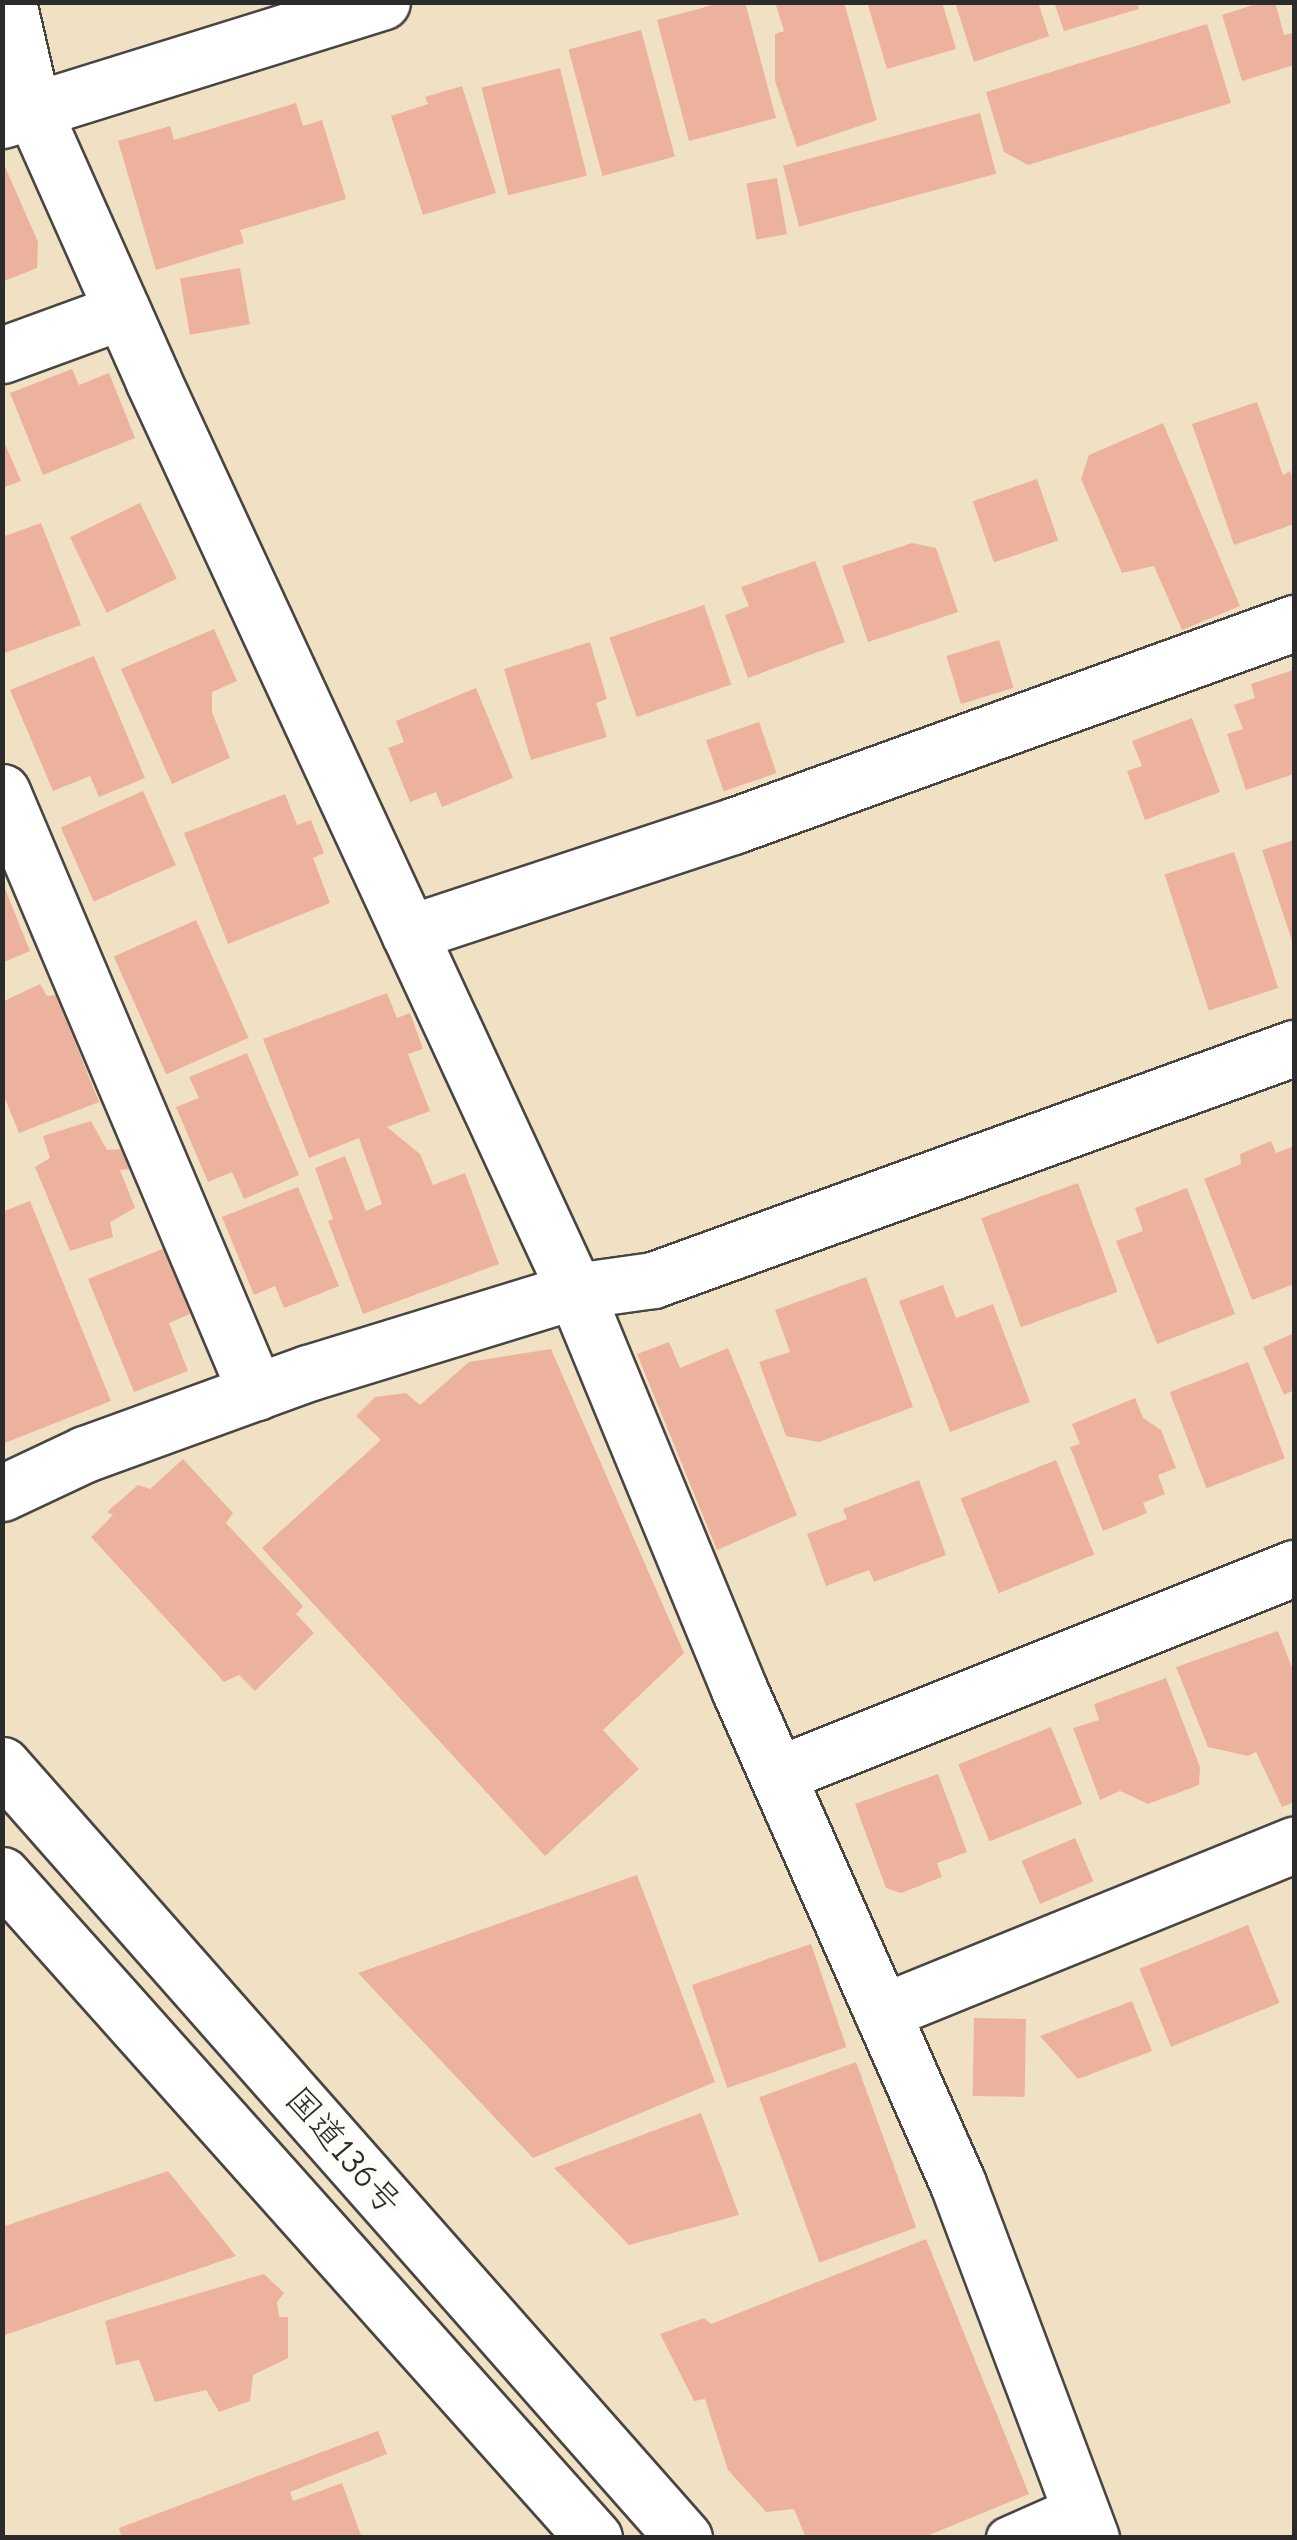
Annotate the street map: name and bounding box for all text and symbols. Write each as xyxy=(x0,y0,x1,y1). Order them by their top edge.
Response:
street label: 国道136号 xyxy=(276,2079,410,2223)

